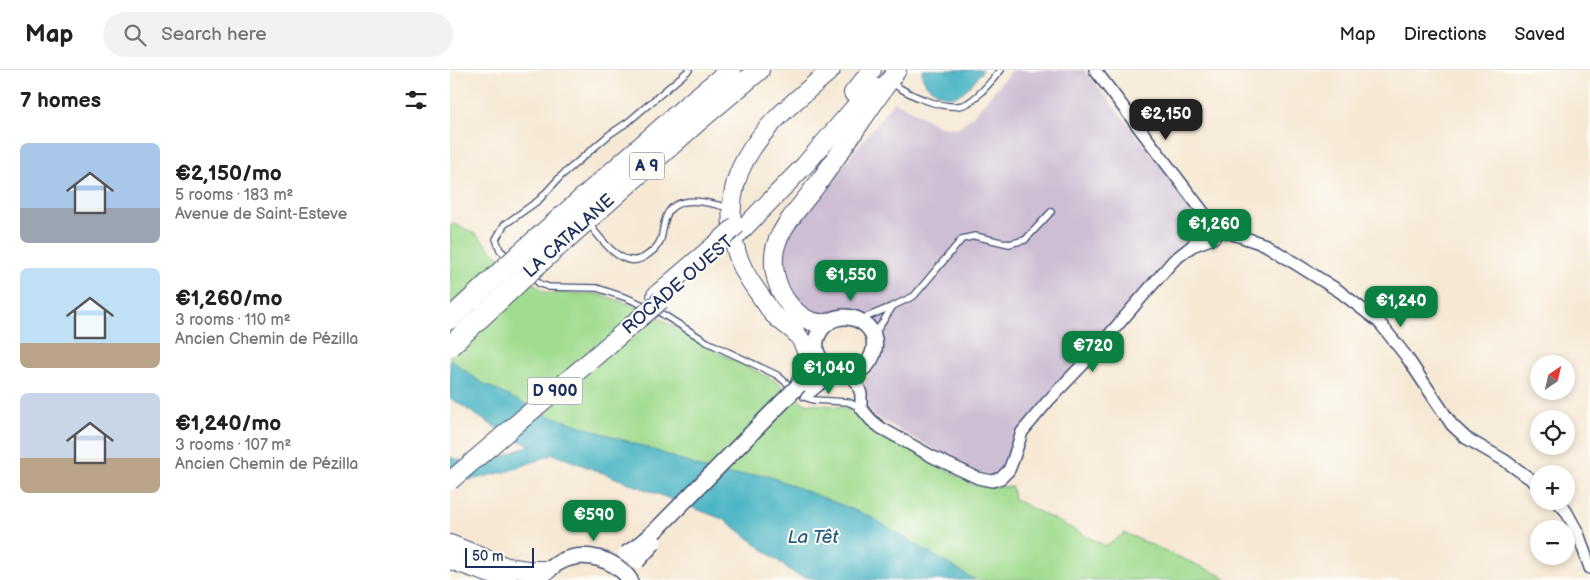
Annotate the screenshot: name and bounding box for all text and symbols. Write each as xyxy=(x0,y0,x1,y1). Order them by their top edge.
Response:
search box xyxy=(103,12,453,57)
text: Map xyxy=(25,20,73,49)
icon: search xyxy=(121,21,149,49)
text: Search here xyxy=(161,23,267,46)
text: Map xyxy=(1340,24,1376,45)
text: Directions xyxy=(1404,24,1486,45)
text: Saved xyxy=(1514,24,1565,45)
icon: filters xyxy=(402,86,430,114)
text: 7 homes xyxy=(20,88,101,113)
pin: €2,150 xyxy=(1125,98,1207,141)
text: €2,150 xyxy=(1140,105,1192,124)
road number: A 9 xyxy=(630,152,664,180)
text: €2,150/mo xyxy=(175,161,282,186)
icon: home xyxy=(60,163,120,223)
text: 5 rooms · 183 m² xyxy=(175,186,294,205)
street label: LA CATALANE xyxy=(519,190,619,282)
text: Avenue de Saint-Esteve xyxy=(175,205,347,224)
pin: €1,260 xyxy=(1173,208,1255,251)
text: €1,260 xyxy=(1188,215,1240,234)
street label: ROCADE OUEST xyxy=(618,231,738,339)
pin: €1,550 xyxy=(810,260,892,302)
text: €1,550 xyxy=(826,266,876,285)
text: €1,260/mo xyxy=(175,286,282,311)
pin: €1,240 xyxy=(1360,286,1442,328)
icon: home xyxy=(60,288,120,348)
text: €1,240 xyxy=(1376,292,1426,311)
text: 3 rooms · 110 m² xyxy=(175,311,291,330)
text: Ancien Chemin de Pézilla xyxy=(175,330,358,349)
pin: €720 xyxy=(1063,330,1123,373)
text: €720 xyxy=(1073,337,1113,356)
pin: €1,040 xyxy=(788,352,870,395)
north arrow xyxy=(1530,355,1575,400)
map controls xyxy=(1530,355,1575,565)
text: €1,040 xyxy=(803,359,855,378)
road number: D 900 xyxy=(528,378,582,404)
button: locate xyxy=(1530,410,1575,455)
text: €1,240/mo xyxy=(175,411,281,436)
icon: home xyxy=(60,413,120,473)
text: 3 rooms · 107 m² xyxy=(175,436,291,455)
text: Ancien Chemin de Pézilla xyxy=(175,455,358,474)
button: + xyxy=(1530,465,1575,510)
pin: €590 xyxy=(564,500,624,542)
text: €590 xyxy=(574,506,614,525)
button: − xyxy=(1530,520,1575,565)
water label: La Têt xyxy=(788,526,840,549)
scale bar xyxy=(465,545,534,568)
text: 50 m xyxy=(472,548,504,565)

